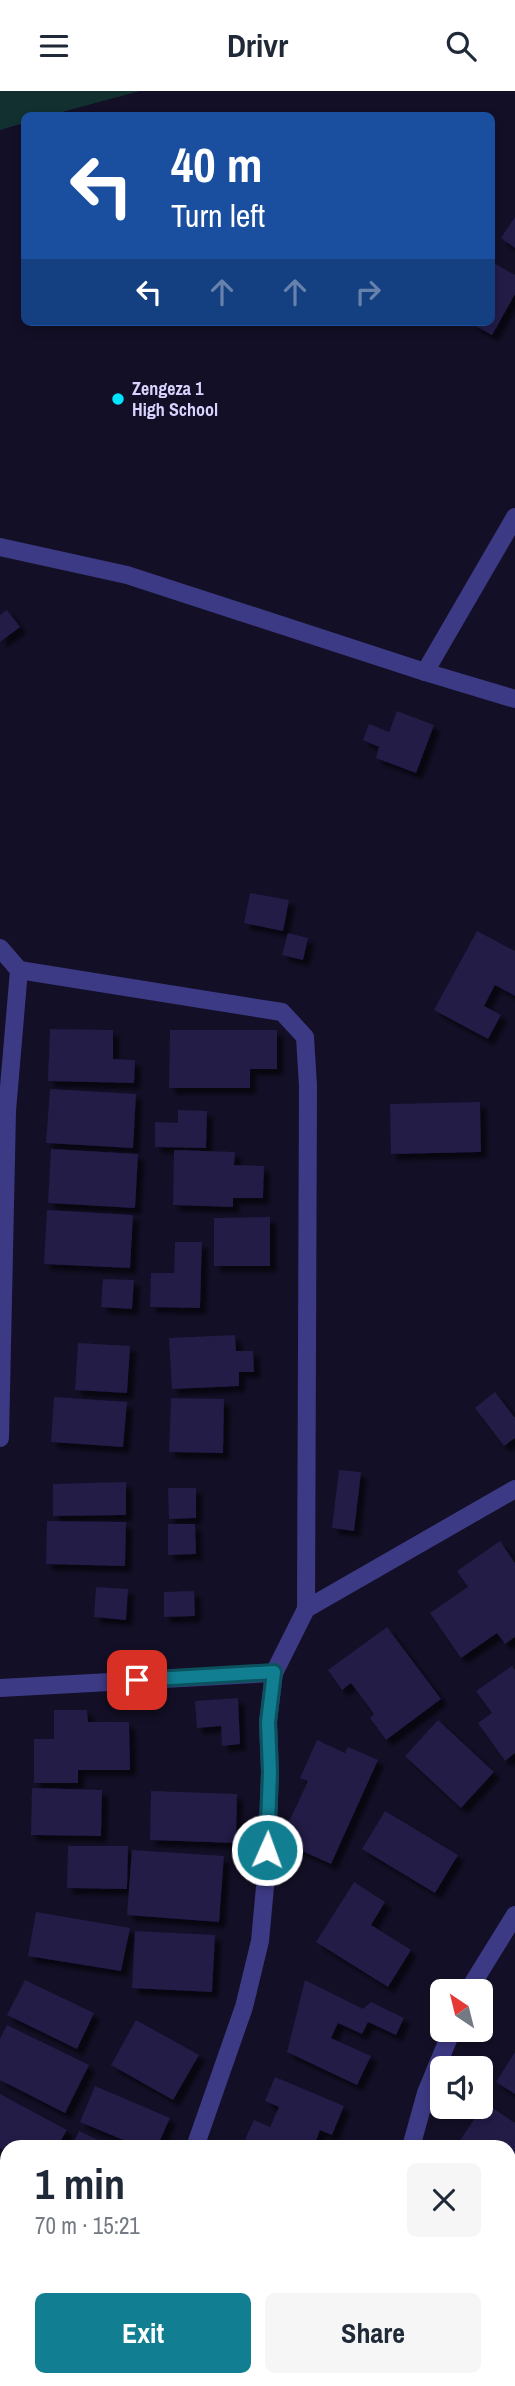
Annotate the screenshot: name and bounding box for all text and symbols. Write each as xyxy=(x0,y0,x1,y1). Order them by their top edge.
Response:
text: Drivr xyxy=(227,24,288,67)
icon: menu xyxy=(35,27,73,65)
icon: search xyxy=(442,27,480,65)
text: 40 m xyxy=(171,131,263,197)
icon: left xyxy=(56,140,147,231)
text: Turn left xyxy=(171,194,265,237)
icon: left xyxy=(130,273,168,311)
icon: ahead xyxy=(203,273,241,311)
icon: ahead xyxy=(276,273,314,311)
icon: right xyxy=(349,273,387,311)
place label: Zengeza 1 High School xyxy=(132,376,218,422)
marker: Zengeza 1 High School xyxy=(110,391,126,407)
pin xyxy=(107,1650,167,1710)
icon: arrive xyxy=(118,1661,156,1699)
position arrow xyxy=(230,1813,304,1887)
north arrow xyxy=(430,1979,494,2042)
map controls xyxy=(430,1979,493,2119)
button: sound xyxy=(430,2056,493,2119)
text: 1 min xyxy=(35,2156,125,2212)
button: close xyxy=(407,2163,481,2237)
text: 70 m · 15:21 xyxy=(35,2210,140,2241)
button: Exit xyxy=(35,2293,251,2373)
button: Share xyxy=(265,2293,481,2373)

